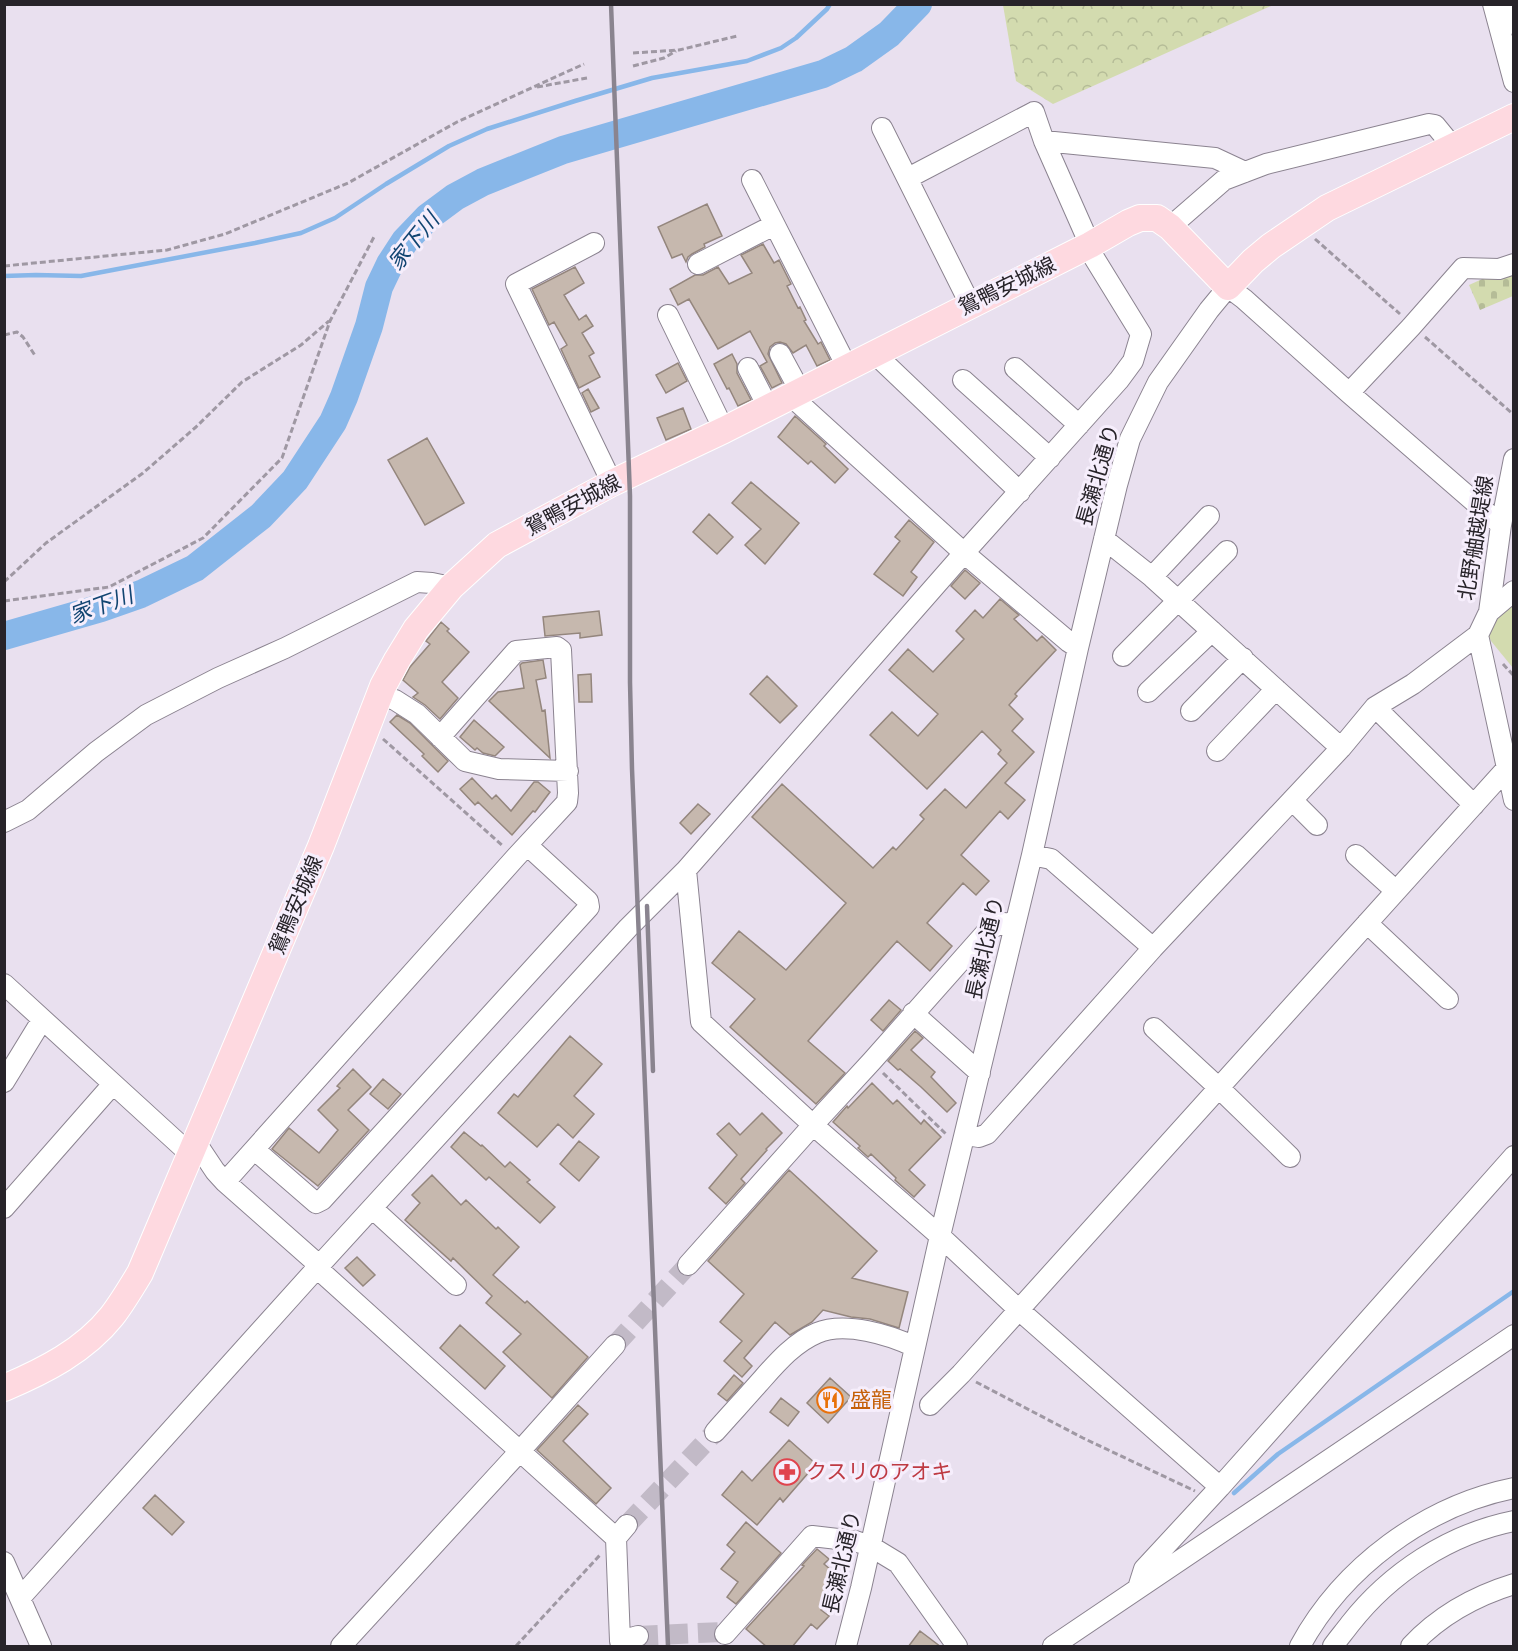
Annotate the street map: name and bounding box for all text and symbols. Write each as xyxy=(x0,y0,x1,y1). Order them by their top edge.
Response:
water label: 家下川 xyxy=(381,205,446,275)
street label: 鴛鴨安城線 xyxy=(954,250,1059,320)
street label: 長瀬北通り xyxy=(1070,421,1124,529)
street label: 鴛鴨安城線 xyxy=(520,468,625,540)
street label: 北野舳越堤線 xyxy=(1452,474,1498,602)
water label: 家下川 xyxy=(65,580,139,629)
street label: 鴛鴨安城線 xyxy=(263,851,328,958)
street label: 長瀬北通り xyxy=(960,894,1009,1002)
restaurant icon: 盛龍 xyxy=(815,1385,845,1415)
place label: 盛龍 xyxy=(850,1386,892,1412)
pharmacy icon: クスリのアオキ xyxy=(772,1457,802,1487)
place label: クスリのアオキ xyxy=(806,1458,952,1484)
street label: 長瀬北通り xyxy=(817,1508,866,1616)

